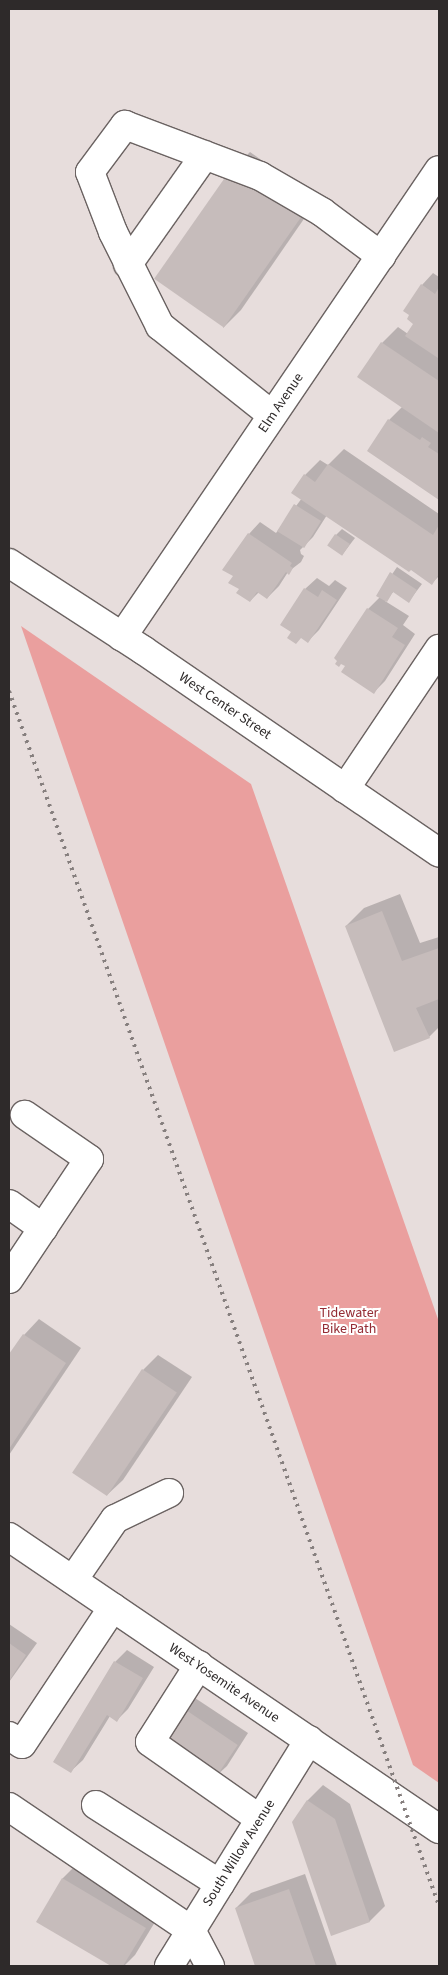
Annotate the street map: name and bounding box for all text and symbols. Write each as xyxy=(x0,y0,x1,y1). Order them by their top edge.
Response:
street label: Elm Avenue xyxy=(255,370,307,436)
street label: West Center Street xyxy=(176,669,274,743)
park label: Tidewater Bike Path xyxy=(320,1305,378,1338)
street label: West Yosemite Avenue xyxy=(165,1640,283,1726)
street label: South Willow Avenue xyxy=(199,1796,279,1910)

